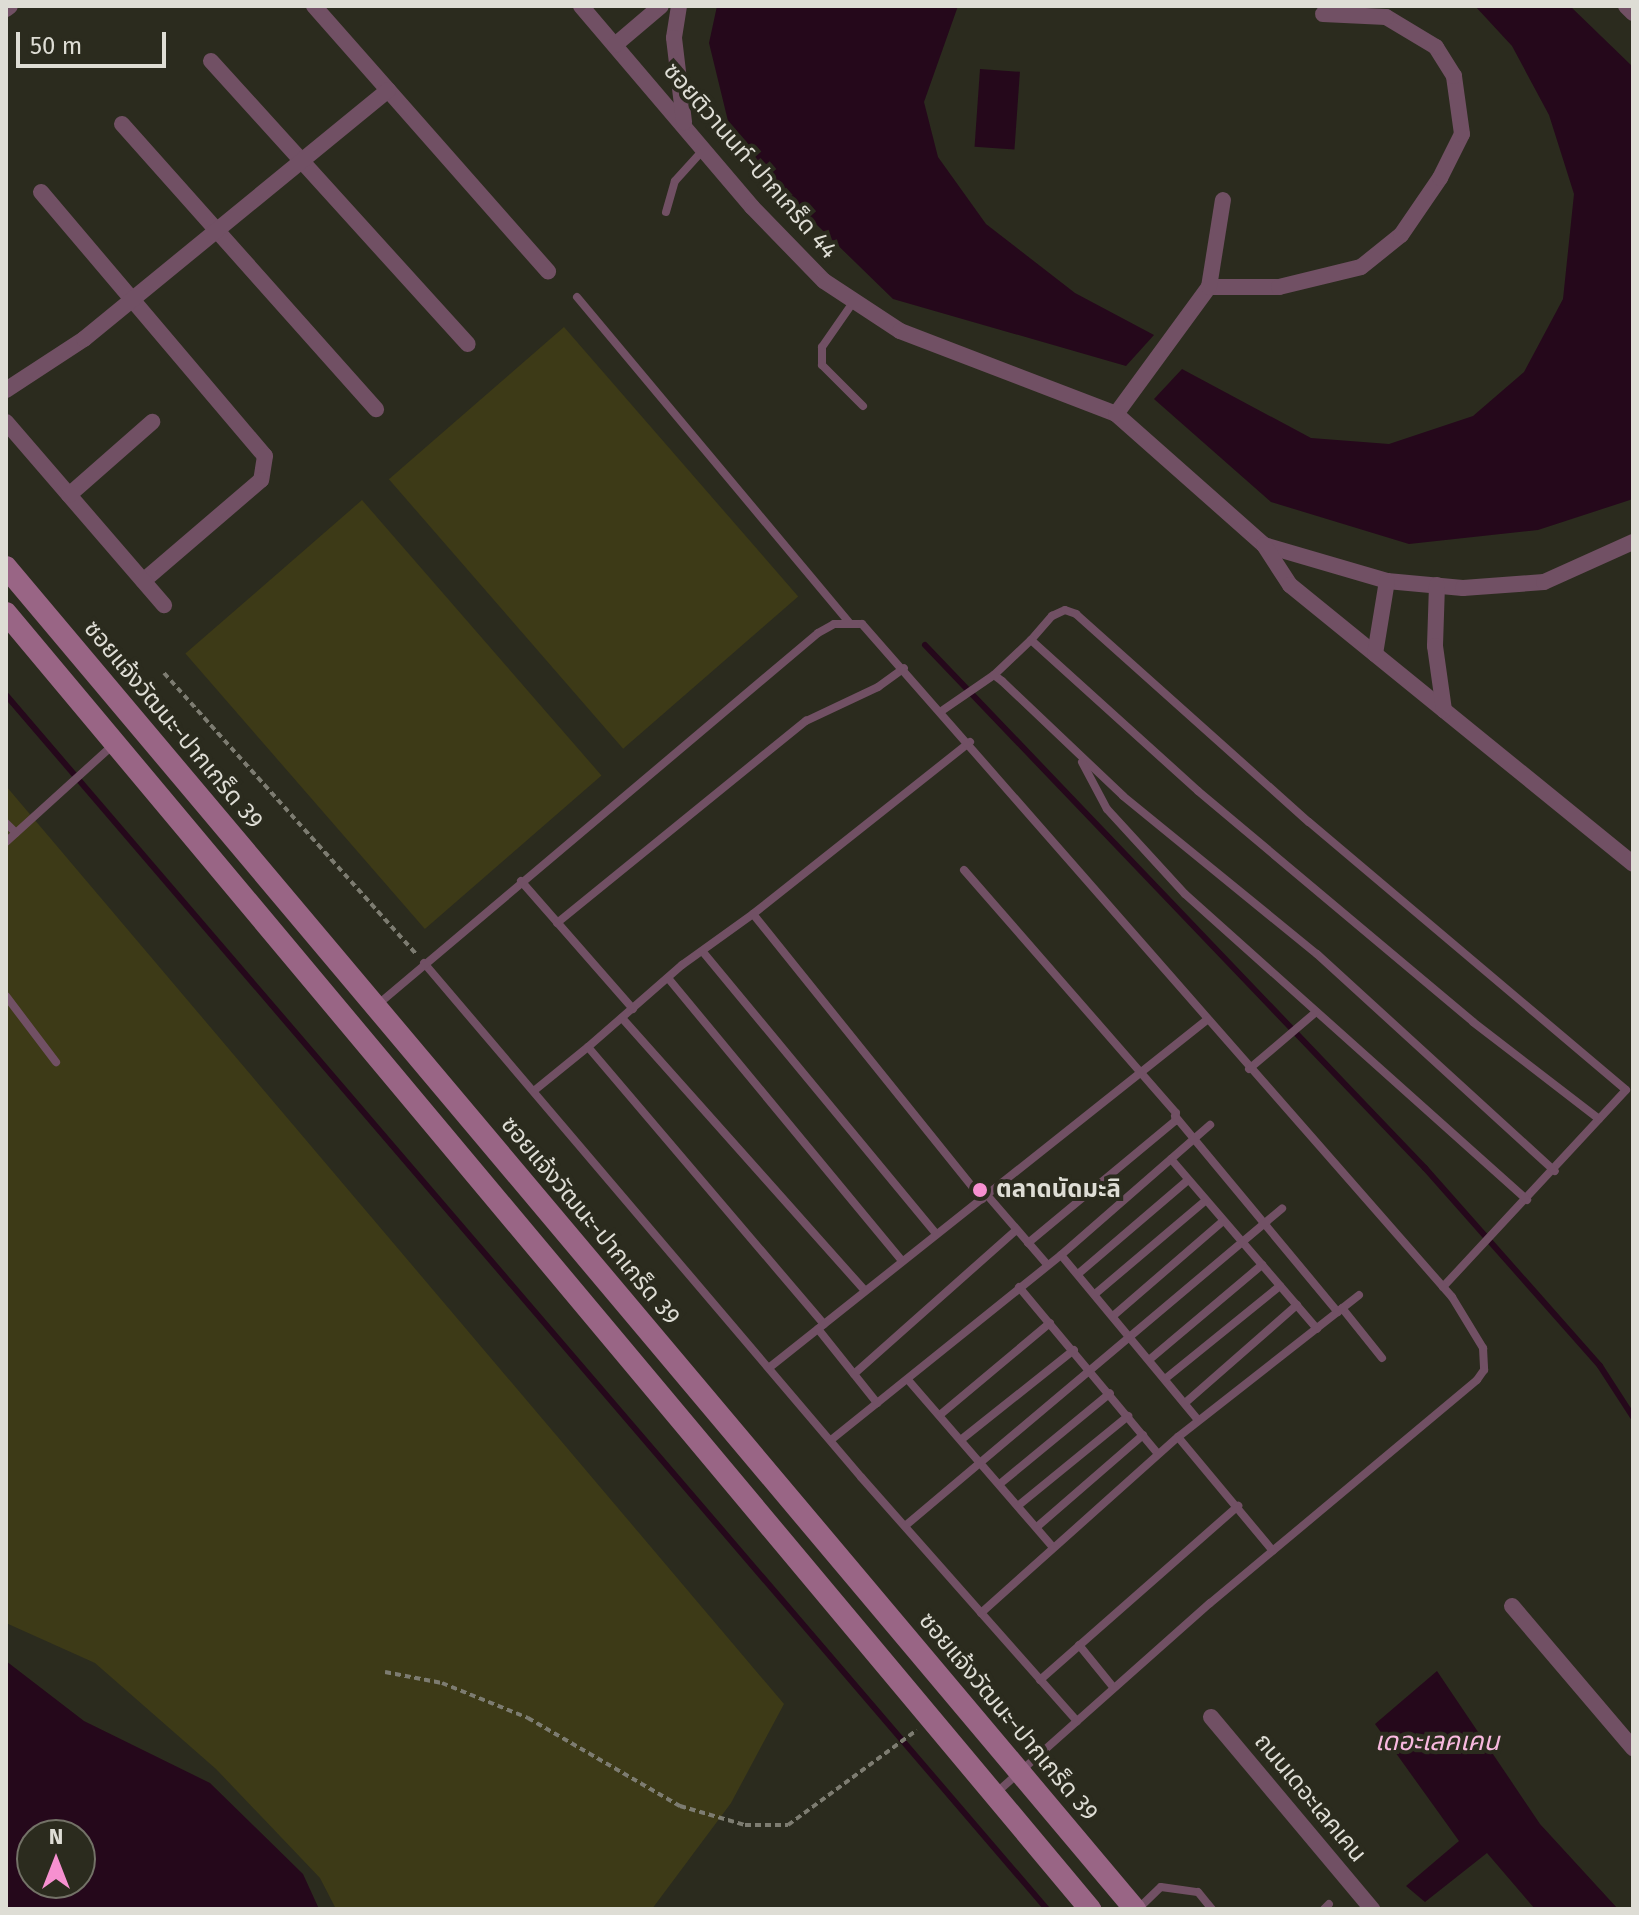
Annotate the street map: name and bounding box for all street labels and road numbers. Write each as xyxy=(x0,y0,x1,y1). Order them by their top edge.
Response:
street label: ซอยติวานนท์-ปากเกร็ด 44 xyxy=(657,57,843,265)
street label: ซอยแจ้งวัฒนะ-ปากเกร็ด 39 xyxy=(77,615,269,835)
street label: ซอยแจ้งวัฒนะ-ปากเกร็ด 39 xyxy=(494,1111,686,1331)
street label: ซอยแจ้งวัฒนะ-ปากเกร็ด 39 xyxy=(912,1607,1104,1827)
street label: ถนนเดอะเลคเคน xyxy=(1248,1728,1372,1868)

